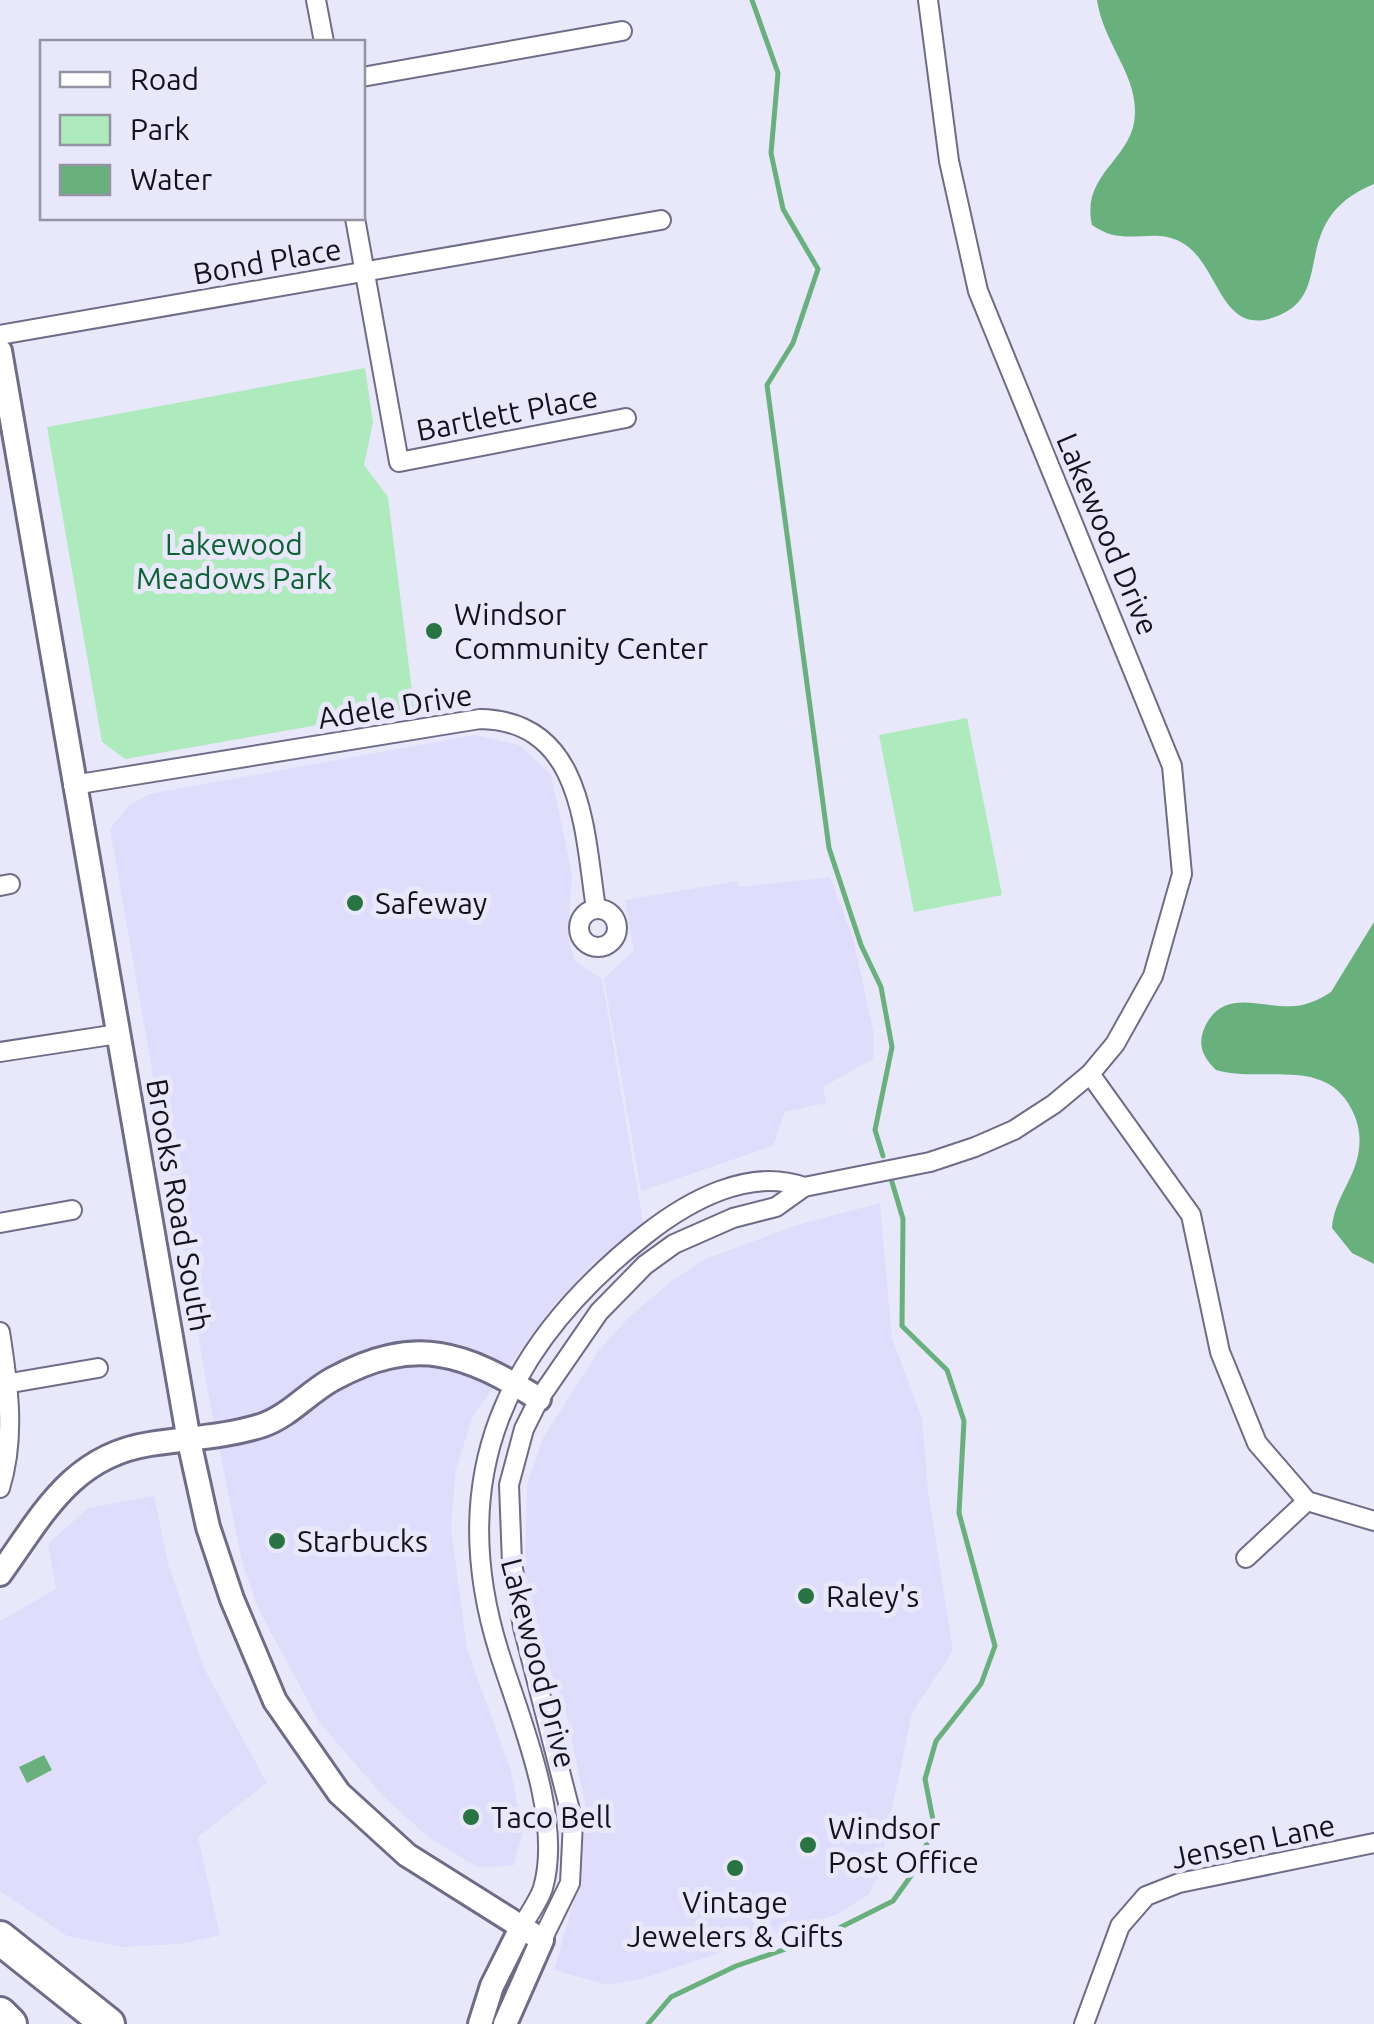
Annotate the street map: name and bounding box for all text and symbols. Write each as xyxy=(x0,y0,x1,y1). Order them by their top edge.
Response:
legend xyxy=(40,40,365,220)
text: Road xyxy=(130,62,199,96)
text: Park xyxy=(130,112,190,146)
text: Water xyxy=(130,162,213,196)
street label: Bond Place xyxy=(190,231,344,291)
street label: Bartlett Place xyxy=(413,379,601,447)
street label: Lakewood Drive xyxy=(1050,428,1166,640)
park label: Lakewood Meadows Park xyxy=(136,527,332,595)
place label: Windsor Community Center xyxy=(454,597,709,665)
marker: Windsor Community Center xyxy=(423,620,445,642)
street label: Adele Drive xyxy=(315,677,475,735)
place label: Safeway xyxy=(375,886,487,920)
marker: Safeway xyxy=(344,892,366,914)
street label: Brooks Road South xyxy=(140,1076,218,1334)
place label: Starbucks xyxy=(297,1524,428,1558)
marker: Starbucks xyxy=(266,1530,288,1552)
street label: Lakewood Drive xyxy=(495,1554,583,1772)
place label: Raley's xyxy=(826,1579,919,1613)
marker: Raley's xyxy=(795,1585,817,1607)
place label: Taco Bell xyxy=(491,1800,612,1834)
marker: Taco Bell xyxy=(460,1806,482,1828)
street label: Jensen Lane xyxy=(1168,1807,1338,1875)
place label: Windsor Post Office xyxy=(828,1811,979,1879)
marker: Windsor Post Office xyxy=(797,1834,819,1856)
marker: Vintage Jewelers & Gifts xyxy=(724,1857,746,1879)
place label: Vintage Jewelers & Gifts xyxy=(627,1885,843,1953)

